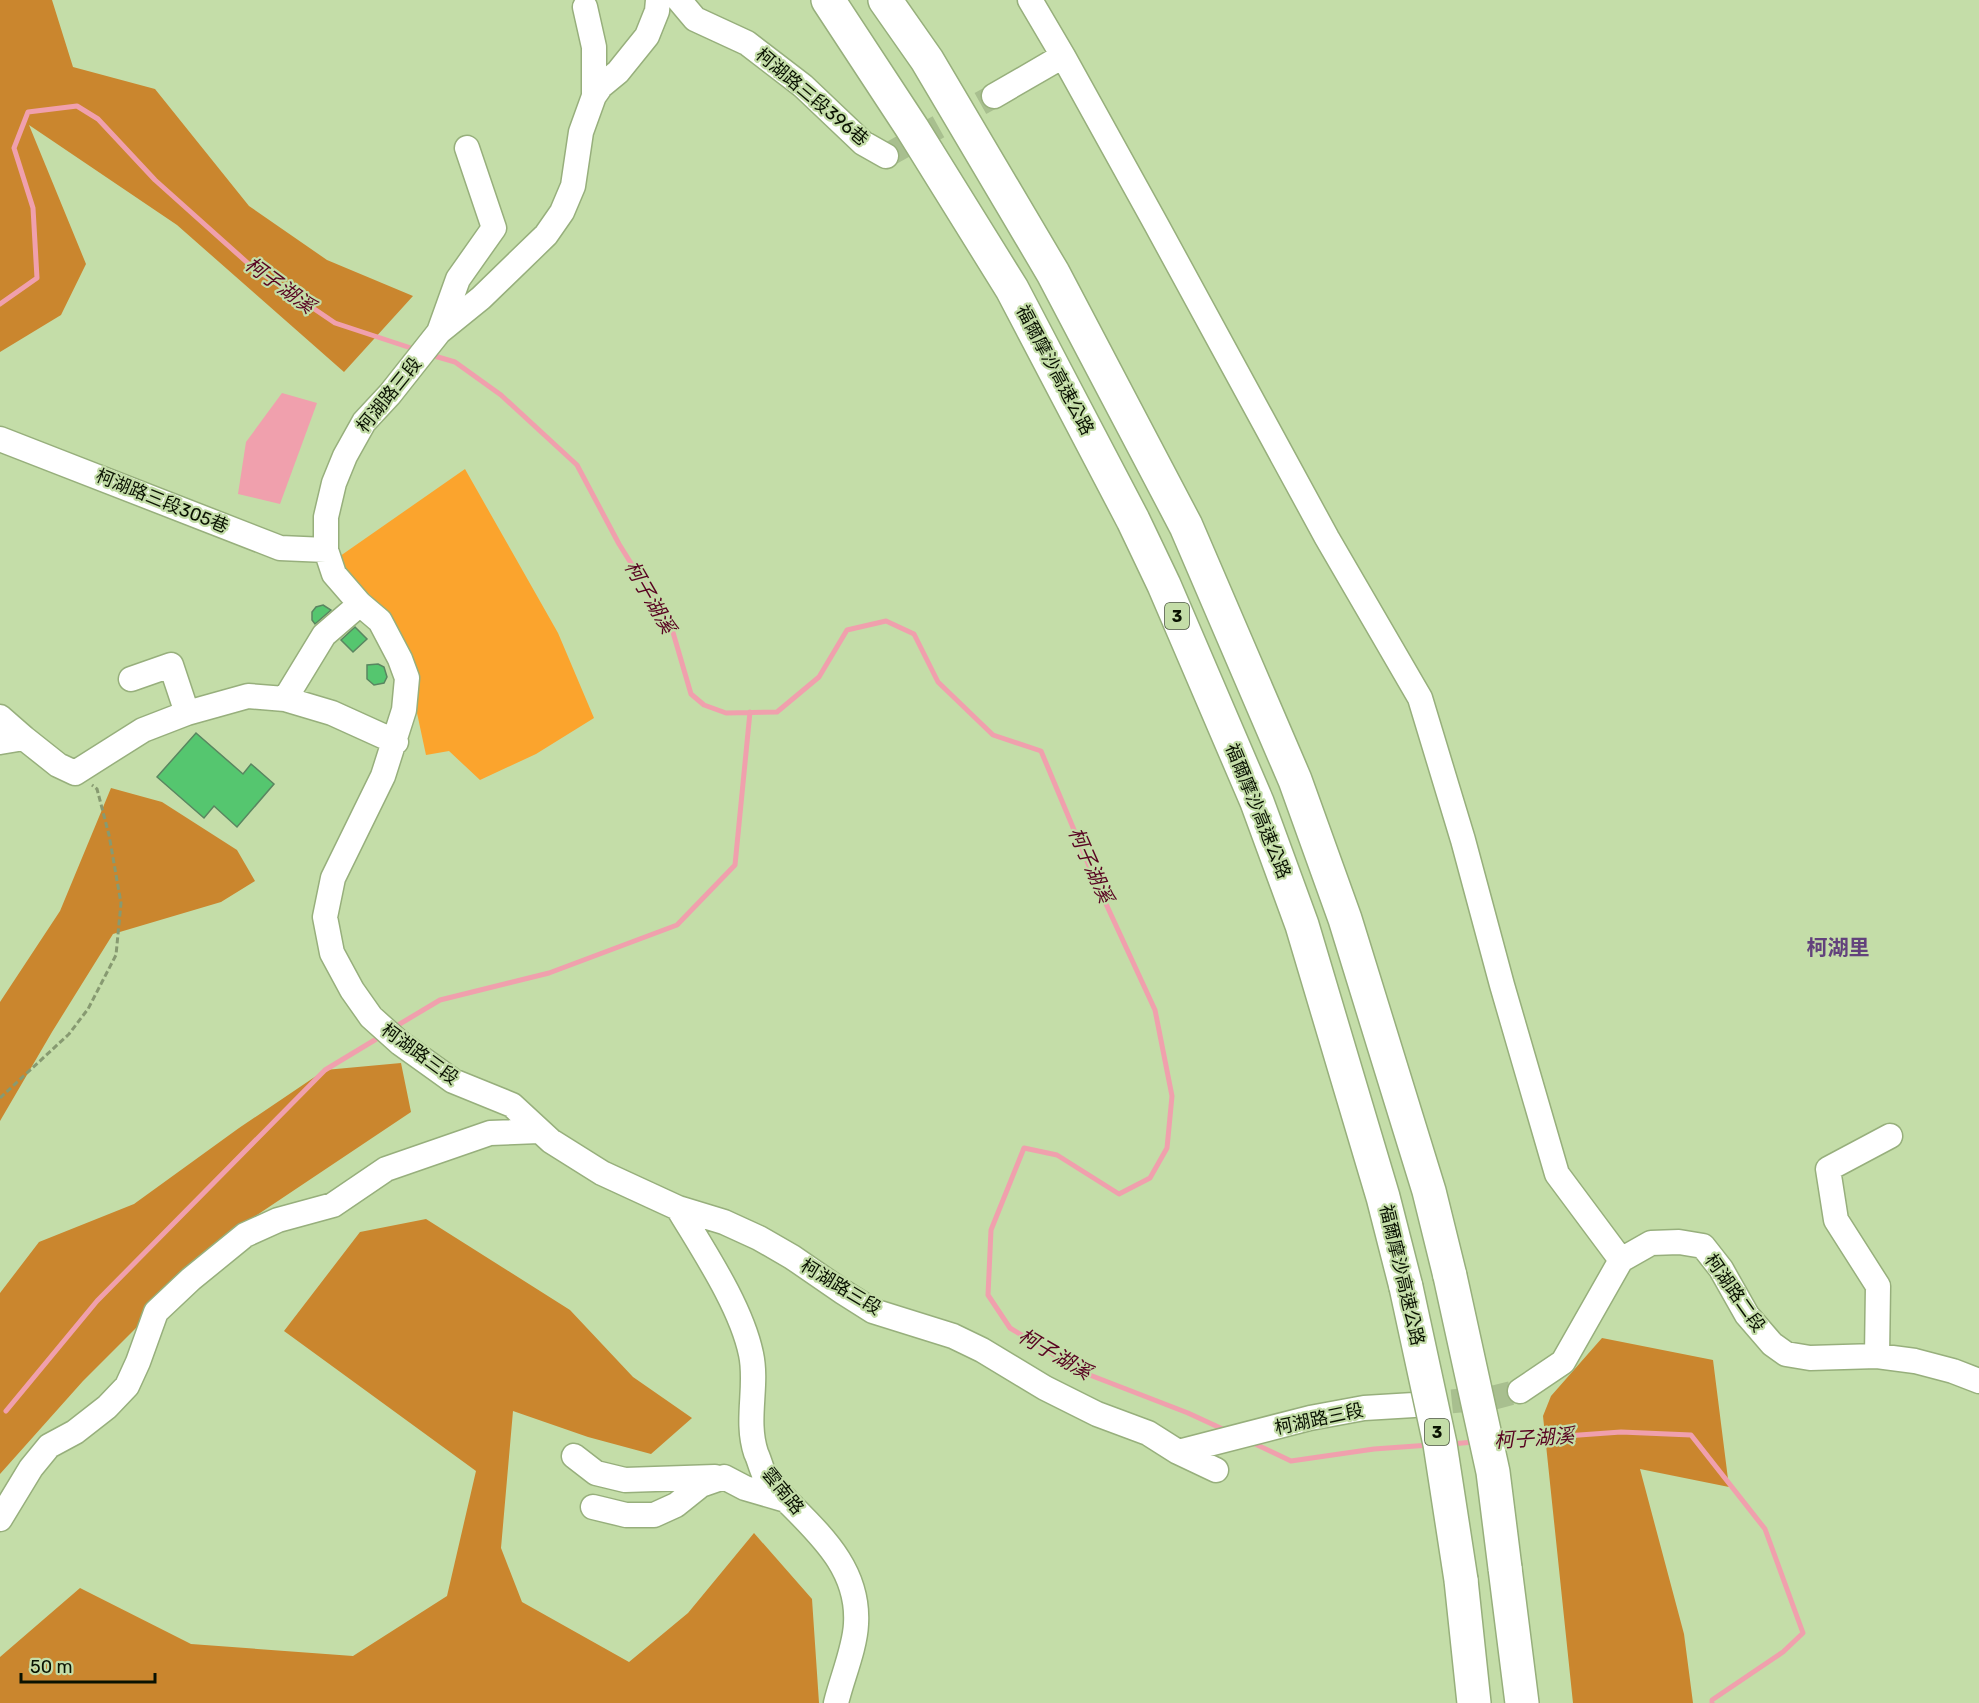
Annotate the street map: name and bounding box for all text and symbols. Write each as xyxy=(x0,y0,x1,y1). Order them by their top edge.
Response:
street label: 柯湖路三段396巷 xyxy=(751,44,873,150)
water label: 柯子湖溪 xyxy=(241,252,322,320)
street label: 福爾摩沙高速公路 xyxy=(1011,301,1099,439)
street label: 柯湖路三段 xyxy=(352,353,426,437)
street label: 柯湖路三段305巷 xyxy=(93,464,231,538)
water label: 柯子湖溪 xyxy=(620,556,682,640)
road number: 3 xyxy=(1165,603,1189,629)
street label: 福爾摩沙高速公路 xyxy=(1221,740,1295,882)
water label: 柯子湖溪 xyxy=(1064,824,1119,909)
district label: 柯湖里 xyxy=(1807,935,1870,960)
street label: 柯湖路三段 xyxy=(377,1019,463,1089)
street label: 福爾摩沙高速公路 xyxy=(1375,1202,1429,1348)
street label: 柯湖路二段 xyxy=(1700,1250,1770,1336)
street label: 柯湖路三段 xyxy=(797,1254,885,1320)
water label: 柯子湖溪 xyxy=(1014,1324,1098,1386)
street label: 柯湖路三段 xyxy=(1273,1399,1365,1439)
road number: 3 xyxy=(1425,1419,1449,1445)
water label: 柯子湖溪 xyxy=(1493,1423,1578,1453)
street label: 雲南路 xyxy=(757,1463,809,1519)
scale bar xyxy=(21,1646,154,1684)
text: 50 m xyxy=(30,1656,73,1678)

